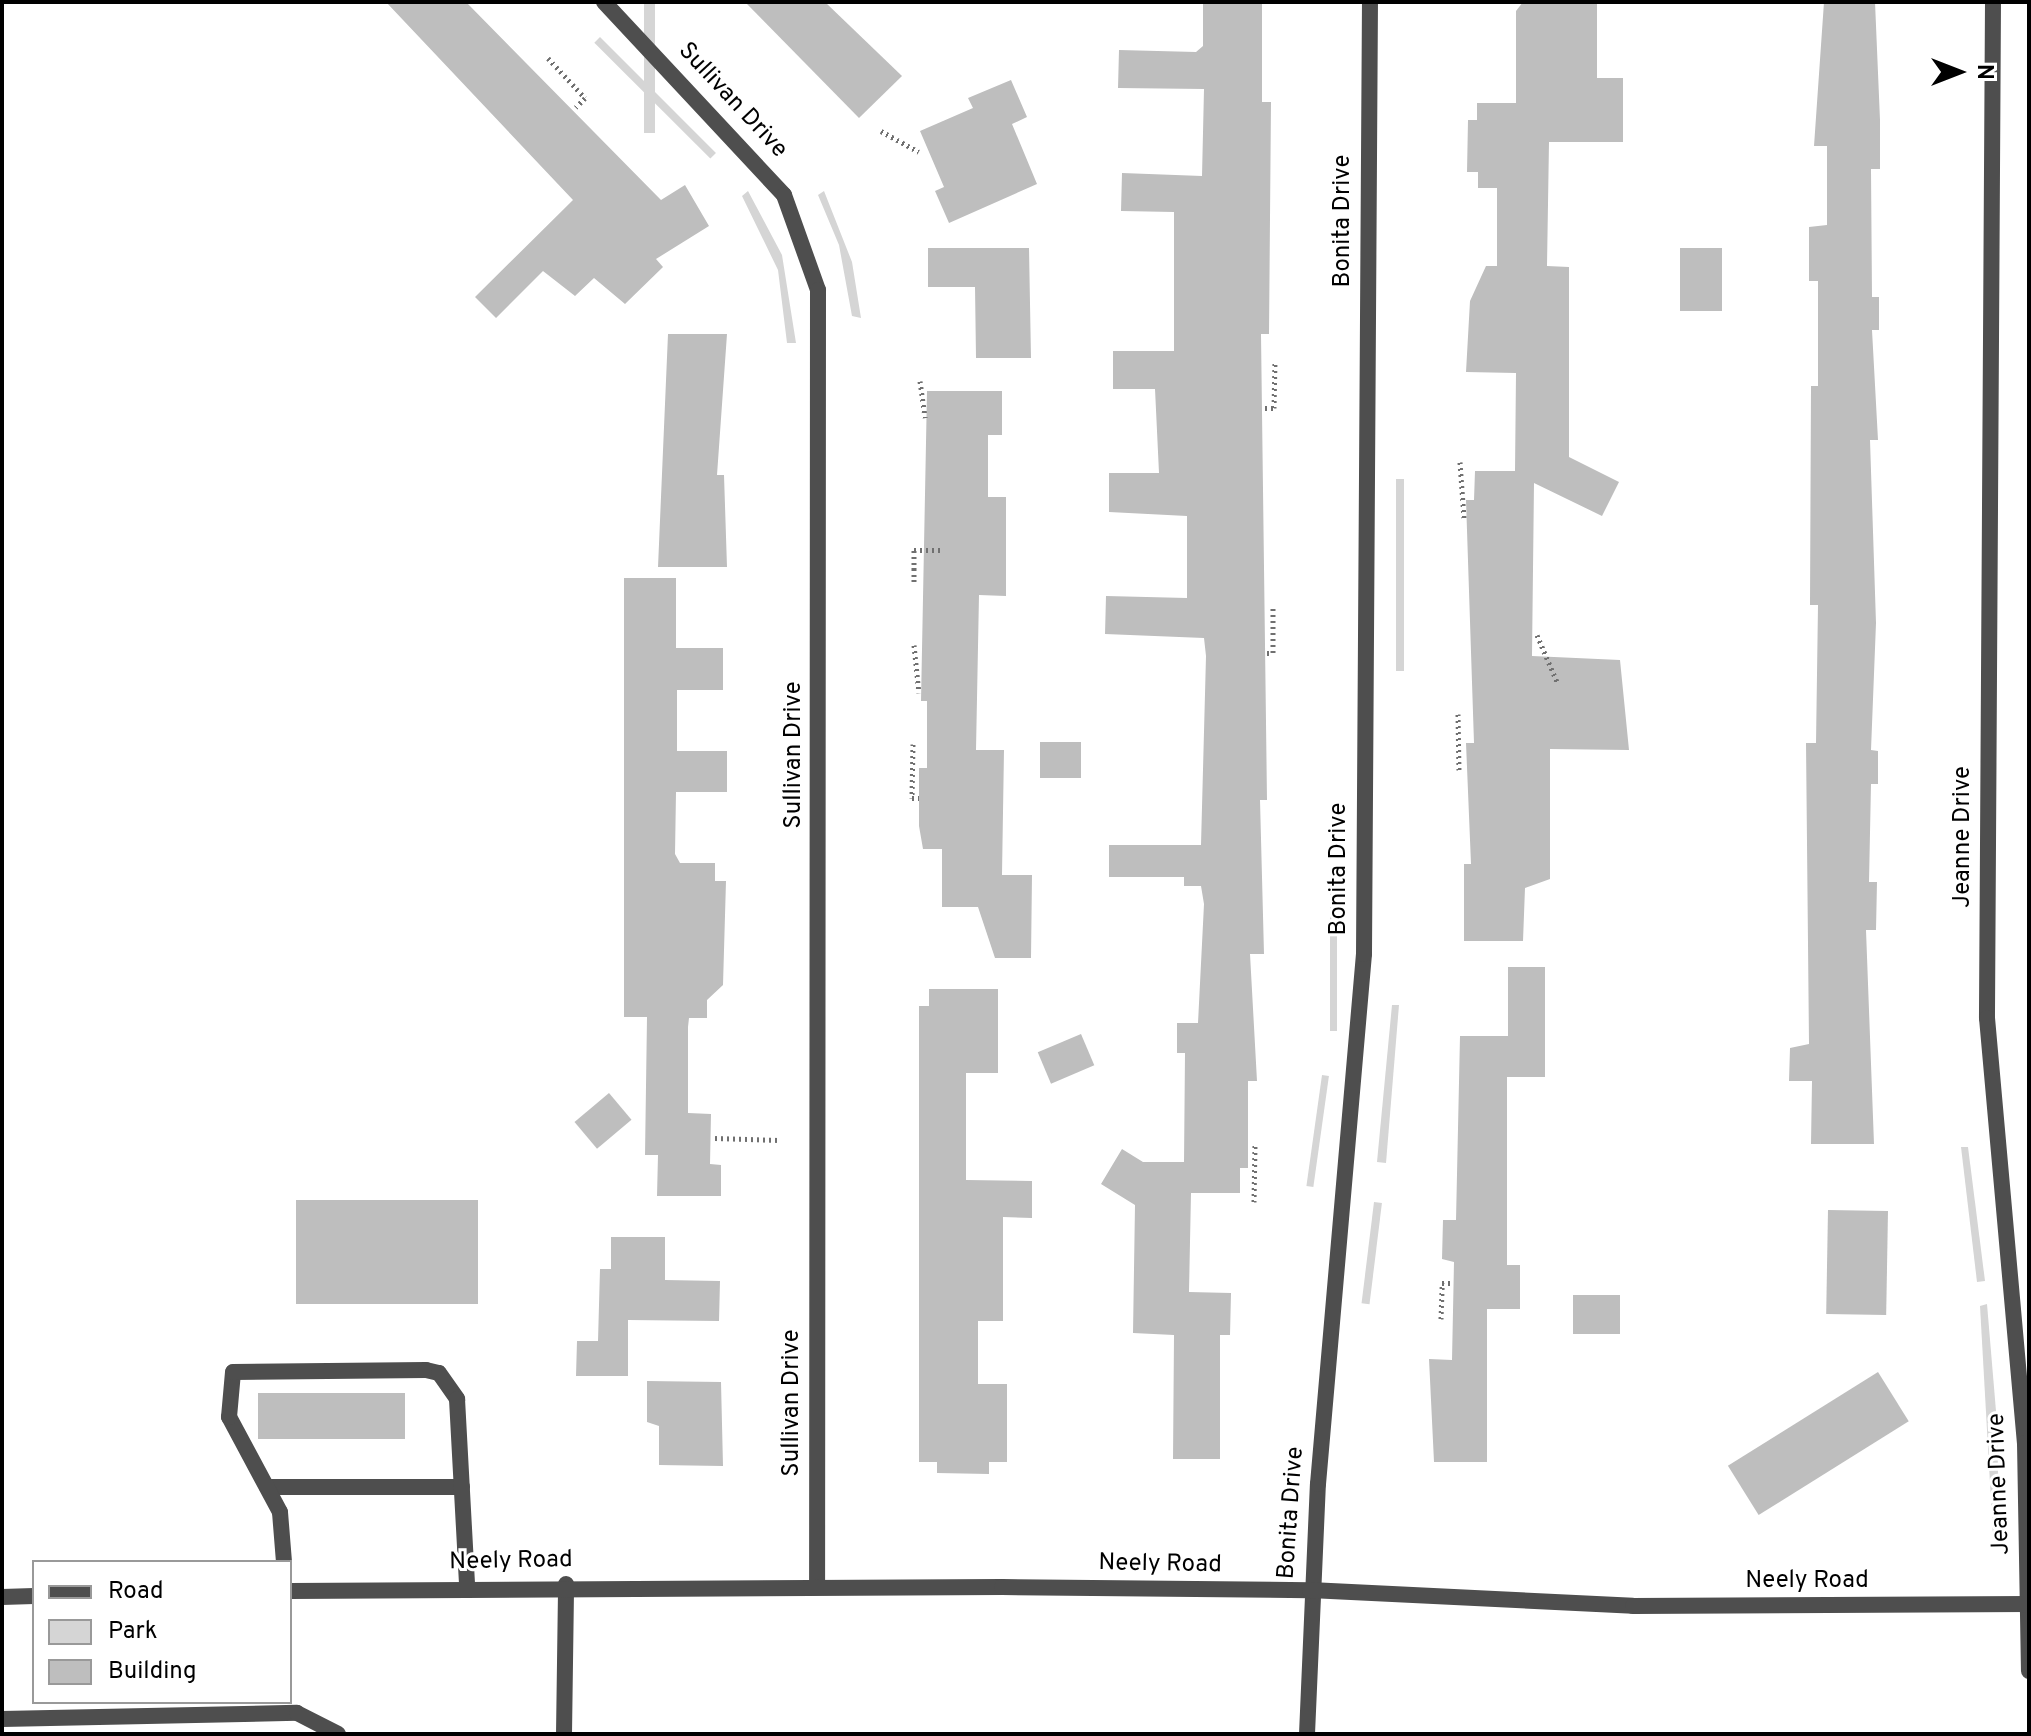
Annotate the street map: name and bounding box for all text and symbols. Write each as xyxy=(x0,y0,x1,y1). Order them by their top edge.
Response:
north arrow xyxy=(1919,32,1999,112)
street label: Sullivan Drive xyxy=(671,37,793,165)
text: N xyxy=(1970,64,1997,80)
street label: Bonita Drive xyxy=(1330,155,1358,287)
street label: Sullivan Drive xyxy=(781,681,809,829)
street label: Jeanne Drive xyxy=(1950,766,1978,908)
street label: Bonita Drive xyxy=(1326,803,1354,935)
street label: Sullivan Drive xyxy=(779,1329,807,1477)
street label: Jeanne Drive xyxy=(1983,1413,2017,1555)
street label: Bonita Drive xyxy=(1273,1446,1311,1580)
street label: Neely Road xyxy=(449,1547,573,1577)
street label: Neely Road xyxy=(1098,1550,1222,1580)
legend xyxy=(32,1560,292,1704)
street label: Neely Road xyxy=(1745,1568,1869,1596)
text: Road xyxy=(108,1577,164,1607)
text: Park xyxy=(108,1617,158,1647)
text: Building xyxy=(108,1657,197,1687)

